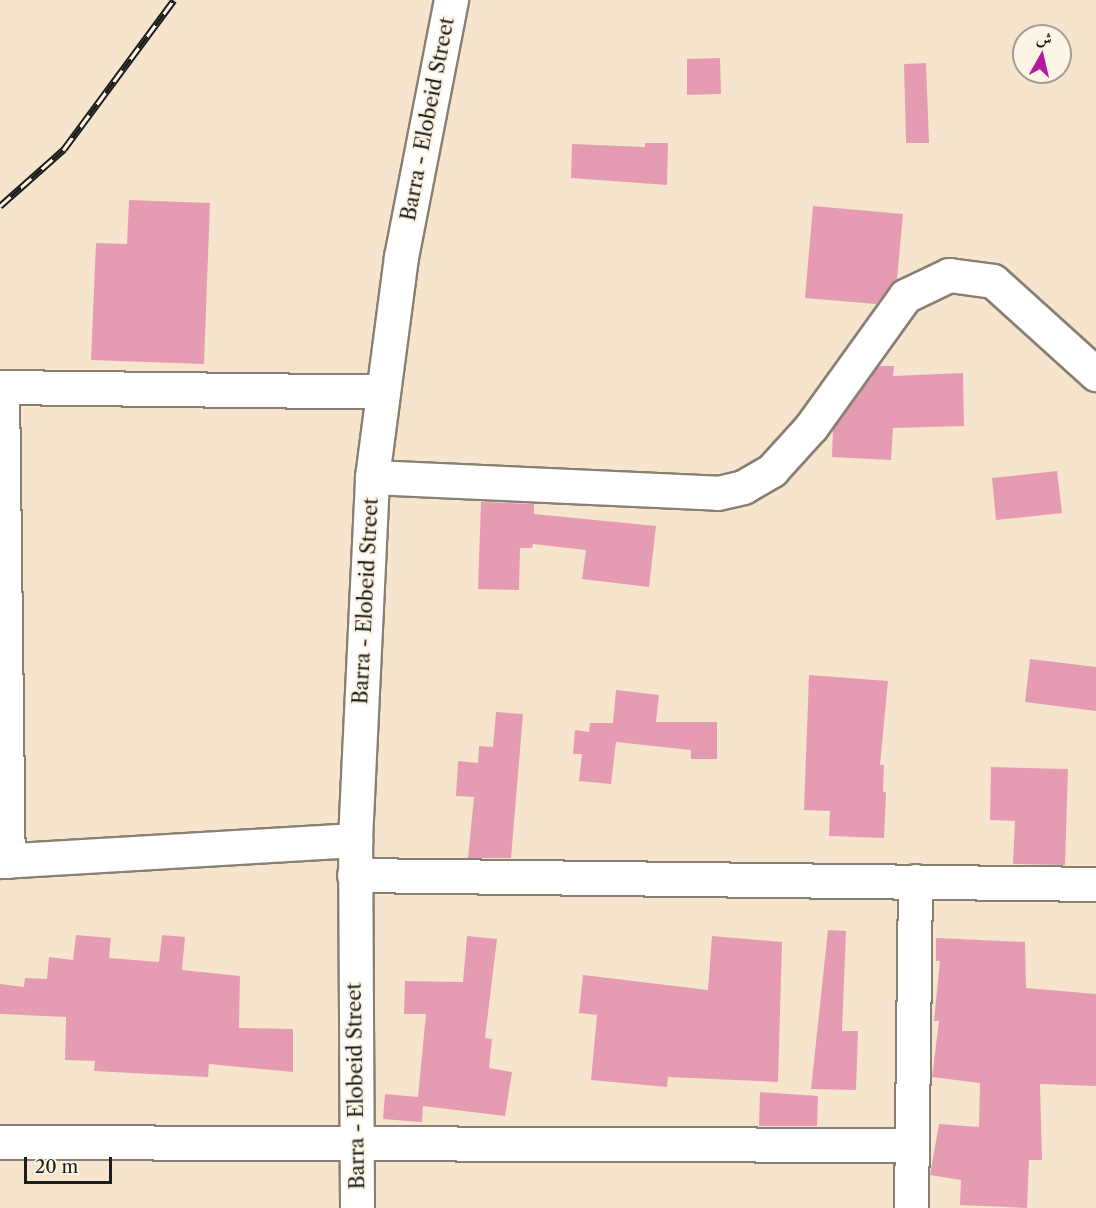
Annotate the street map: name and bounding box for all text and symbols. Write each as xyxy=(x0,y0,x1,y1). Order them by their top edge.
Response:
street label: Barra - Elobeid Street xyxy=(396,15,460,223)
north arrow xyxy=(1012,24,1072,84)
text: ش xyxy=(1035,27,1053,49)
street label: Barra - Elobeid Street xyxy=(349,497,383,705)
street label: Barra - Elobeid Street xyxy=(342,982,370,1190)
scale bar xyxy=(27,1145,116,1183)
text: 20 m xyxy=(35,1156,78,1178)

